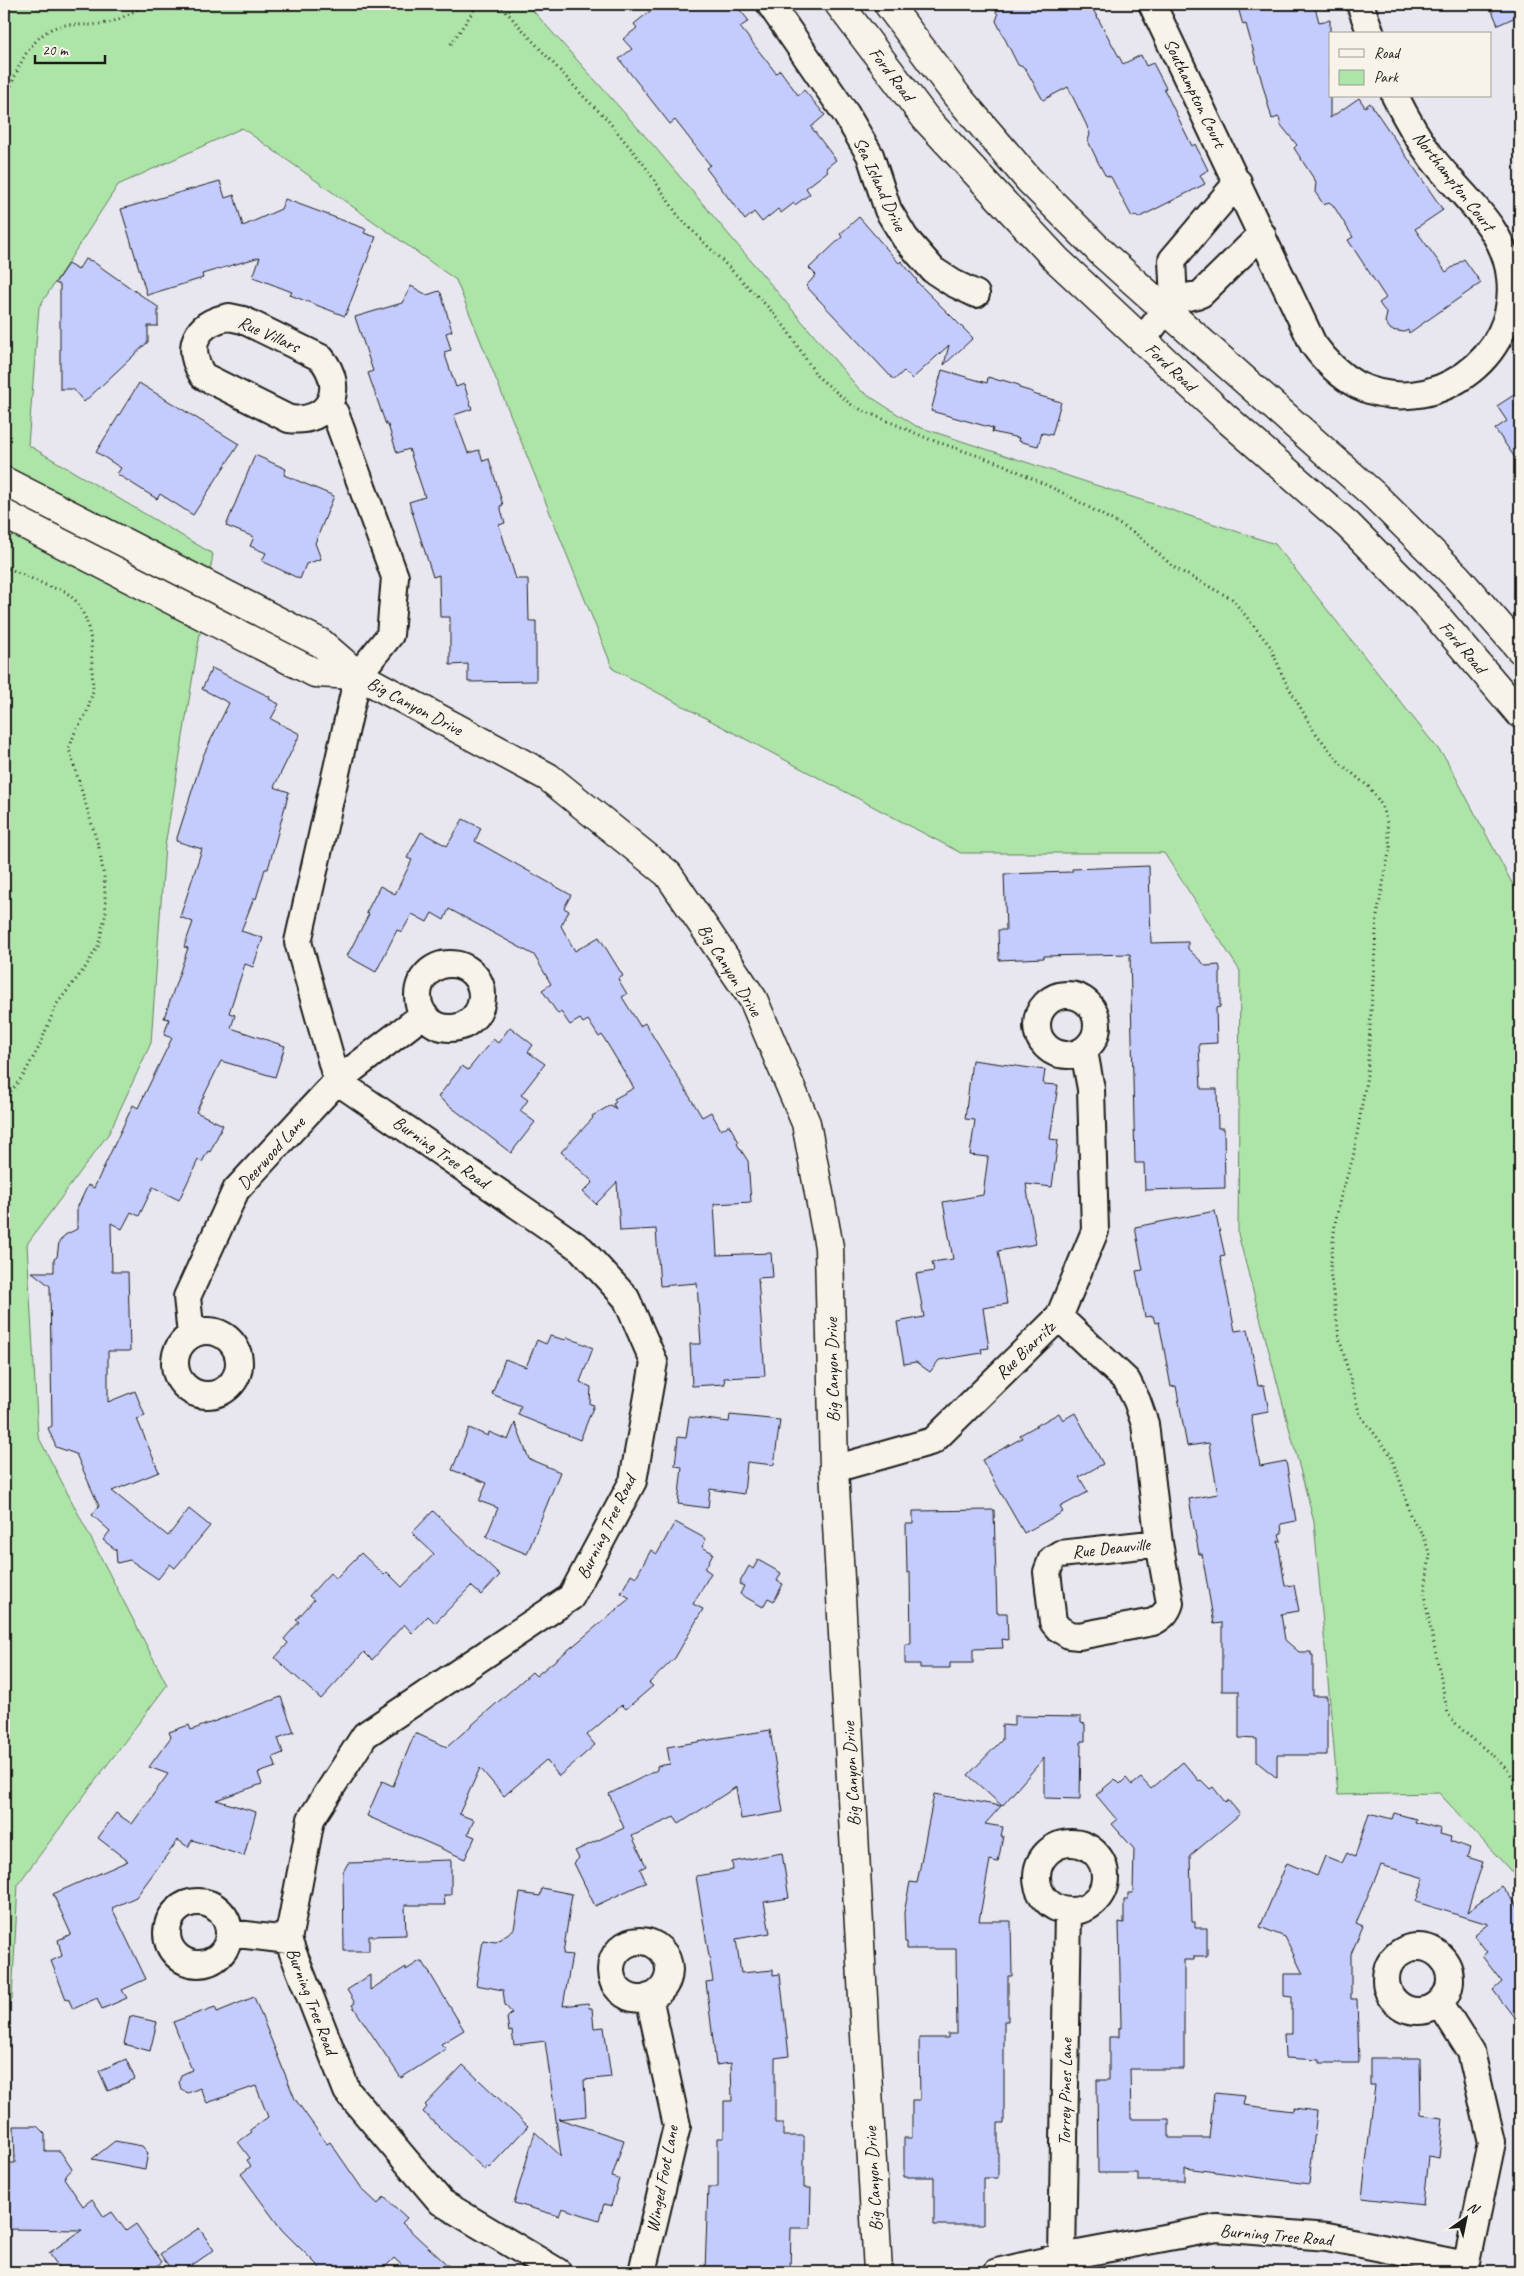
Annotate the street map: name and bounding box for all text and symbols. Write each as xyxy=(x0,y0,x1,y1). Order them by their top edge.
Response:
scale bar xyxy=(35,32,105,64)
legend xyxy=(1329,32,1492,98)
street label: Southampton Court xyxy=(1159,35,1232,153)
text: 20 m xyxy=(42,41,69,60)
street label: Ford Road xyxy=(865,43,921,108)
text: Road xyxy=(1374,44,1401,63)
text: Park xyxy=(1374,68,1399,87)
street label: Northampton Court xyxy=(1408,127,1502,238)
street label: Sea Island Drive xyxy=(849,134,912,235)
street label: Rue Villars xyxy=(235,311,305,358)
street label: Ford Road xyxy=(1141,338,1203,398)
street label: Ford Road xyxy=(1435,616,1493,680)
street label: Big Canyon Drive xyxy=(364,672,467,741)
street label: Big Canyon Drive xyxy=(693,920,768,1021)
street label: Deerwood Lane xyxy=(232,1111,310,1194)
street label: Burning Tree Road xyxy=(389,1111,496,1195)
street label: Rue Biarritz xyxy=(991,1315,1061,1384)
street label: Big Canyon Drive xyxy=(820,1316,844,1423)
street label: Burning Tree Road xyxy=(571,1469,642,1582)
street label: Rue Deauville xyxy=(1071,1533,1152,1563)
street label: Big Canyon Drive xyxy=(837,1720,865,1827)
street label: Burning Tree Road xyxy=(282,1945,343,2060)
street label: Torrey Pines Lane xyxy=(1053,2037,1077,2146)
street label: Winged Foot Lane xyxy=(641,2123,683,2234)
street label: Big Canyon Drive xyxy=(859,2125,887,2232)
north arrow xyxy=(1442,2194,1492,2244)
text: N xyxy=(1465,2198,1483,2218)
street label: Burning Tree Road xyxy=(1219,2219,1336,2251)

